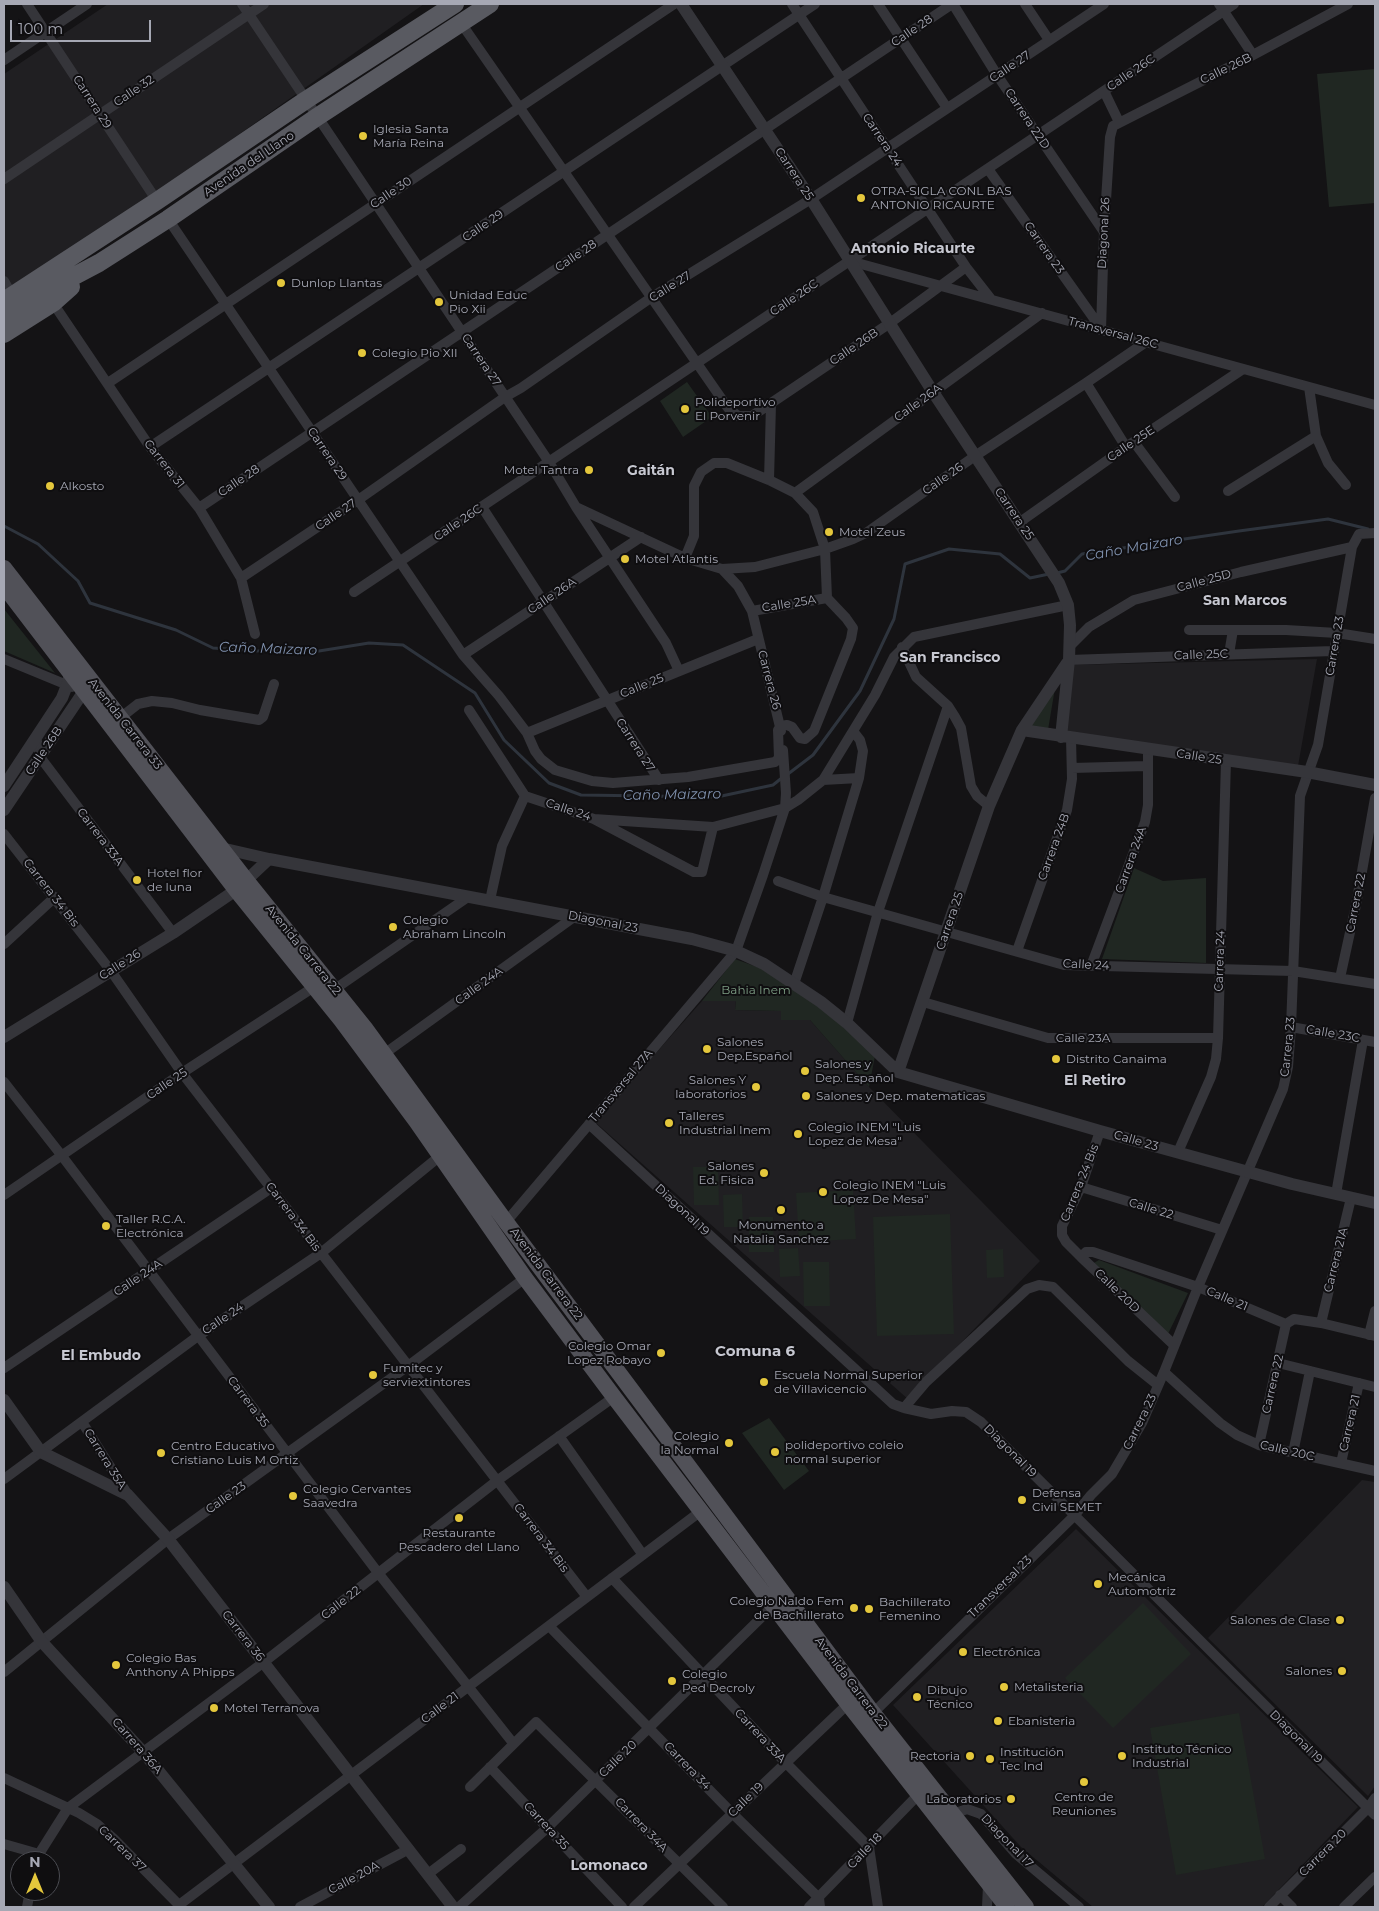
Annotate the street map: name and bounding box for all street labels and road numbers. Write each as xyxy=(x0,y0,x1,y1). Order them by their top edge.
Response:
street label: Calle 28 xyxy=(889,12,935,50)
street label: Calle 27 xyxy=(987,48,1033,86)
street label: Calle 26B xyxy=(1198,50,1254,88)
street label: Calle 26C xyxy=(1104,52,1158,94)
street label: Calle 32 xyxy=(111,72,157,110)
street label: Carrera 29 xyxy=(69,73,115,131)
street label: Carrera 22D xyxy=(1001,86,1053,152)
street label: Carrera 24 xyxy=(859,111,905,169)
street label: Avenida del Llano xyxy=(201,128,297,200)
street label: Carrera 25 xyxy=(772,145,816,203)
street label: Calle 30 xyxy=(367,174,415,212)
street label: Diagonal 26 xyxy=(1095,197,1113,269)
street label: Calle 29 xyxy=(460,207,506,245)
street label: Carrera 23 xyxy=(1021,219,1067,277)
street label: Calle 28 xyxy=(553,237,599,275)
street label: Calle 27 xyxy=(647,269,693,305)
street label: Calle 26C xyxy=(767,277,821,319)
street label: Transversal 26C xyxy=(1067,314,1159,352)
street label: Calle 26B xyxy=(827,326,881,368)
street label: Carrera 27 xyxy=(458,331,504,389)
street label: Calle 26A xyxy=(891,381,945,425)
street label: Calle 25E xyxy=(1105,423,1157,465)
street label: Carrera 29 xyxy=(304,425,350,483)
street label: Carrera 31 xyxy=(141,437,187,491)
street label: Calle 26 xyxy=(920,460,966,498)
street label: Calle 28 xyxy=(216,462,262,500)
street label: Carrera 25 xyxy=(991,485,1037,543)
street label: Calle 27 xyxy=(313,496,359,534)
street label: Calle 26C xyxy=(431,502,485,544)
street label: Calle 25D xyxy=(1175,567,1233,595)
street label: Calle 26A xyxy=(525,575,579,617)
street label: Calle 25A xyxy=(761,593,817,615)
street label: Carrera 23 xyxy=(1323,615,1347,677)
street label: Calle 25C xyxy=(1174,647,1228,663)
street label: Carrera 26 xyxy=(754,649,784,711)
street label: Calle 25 xyxy=(618,671,666,701)
street label: Avenida Carrera 33 xyxy=(85,676,165,772)
street label: Carrera 27 xyxy=(612,716,658,774)
street label: Calle 26B xyxy=(23,724,65,778)
street label: Calle 25 xyxy=(1175,746,1223,768)
street label: Calle 24 xyxy=(544,796,592,824)
street label: Carrera 33A xyxy=(74,805,126,869)
street label: Carrera 24B xyxy=(1035,812,1073,882)
street label: Carrera 24A xyxy=(1112,825,1150,895)
street label: Carrera 34 Bis xyxy=(20,856,82,930)
street label: Carrera 22 xyxy=(1343,872,1369,934)
street label: Carrera 25 xyxy=(933,890,967,952)
street label: Avenida Carrera 22 xyxy=(262,902,344,998)
street label: Diagonal 23 xyxy=(567,908,639,936)
street label: Carrera 24 xyxy=(1212,930,1228,992)
street label: Calle 26 xyxy=(96,947,144,983)
street label: Calle 24 xyxy=(1062,957,1110,973)
street label: Calle 24A xyxy=(452,964,506,1008)
street label: Carrera 23 xyxy=(1278,1016,1298,1078)
street label: Calle 23C xyxy=(1305,1022,1361,1046)
street label: Calle 23A xyxy=(1056,1031,1110,1045)
street label: Transversal 27A xyxy=(586,1046,656,1126)
street label: Calle 25 xyxy=(144,1065,190,1103)
street label: Calle 23 xyxy=(1112,1128,1160,1154)
street label: Carrera 24 Bis xyxy=(1058,1142,1102,1224)
street label: Carrera 34 Bis xyxy=(262,1180,324,1254)
street label: Diagonal 19 xyxy=(652,1181,712,1239)
street label: Calle 22 xyxy=(1127,1195,1175,1223)
street label: Avenida Carrera 22 xyxy=(507,1225,585,1323)
street label: Carrera 21A xyxy=(1321,1226,1351,1294)
street label: Calle 24A xyxy=(111,1257,165,1299)
street label: Calle 20D xyxy=(1092,1266,1142,1316)
street label: Calle 21 xyxy=(1204,1284,1250,1314)
street label: Calle 24 xyxy=(200,1300,246,1338)
street label: Carrera 22 xyxy=(1259,1353,1287,1415)
street label: Carrera 35 xyxy=(224,1374,272,1430)
street label: Carrera 23 xyxy=(1120,1392,1160,1452)
street label: Carrera 21 xyxy=(1336,1393,1364,1453)
street label: Diagonal 19 xyxy=(980,1421,1040,1481)
street label: Carrera 35A xyxy=(81,1426,129,1492)
street label: Calle 20C xyxy=(1258,1438,1316,1464)
street label: Calle 23 xyxy=(203,1479,249,1517)
street label: Carrera 34 Bis xyxy=(510,1501,572,1575)
street label: Transversal 23 xyxy=(965,1553,1035,1621)
street label: Calle 22 xyxy=(318,1583,364,1623)
street label: Carrera 36 xyxy=(219,1608,267,1664)
street label: Avenida Carrera 22 xyxy=(812,1634,890,1732)
street label: Calle 21 xyxy=(418,1689,462,1727)
street label: Carrera 33A xyxy=(731,1706,789,1766)
street label: Diagonal 19 xyxy=(1266,1707,1326,1767)
street label: Carrera 36A xyxy=(109,1715,165,1777)
street label: Calle 20 xyxy=(596,1737,640,1781)
street label: Carrera 34 xyxy=(661,1739,713,1793)
street label: Calle 19 xyxy=(725,1780,767,1820)
street label: Carrera 34A xyxy=(612,1795,670,1855)
street label: Carrera 35 xyxy=(520,1799,572,1853)
street label: Diagonal 17 xyxy=(978,1811,1036,1871)
street label: Carrera 37 xyxy=(95,1823,149,1875)
street label: Carrera 20 xyxy=(1296,1826,1350,1880)
street label: Calle 18 xyxy=(844,1830,886,1872)
street label: Calle 20A xyxy=(326,1859,382,1897)

